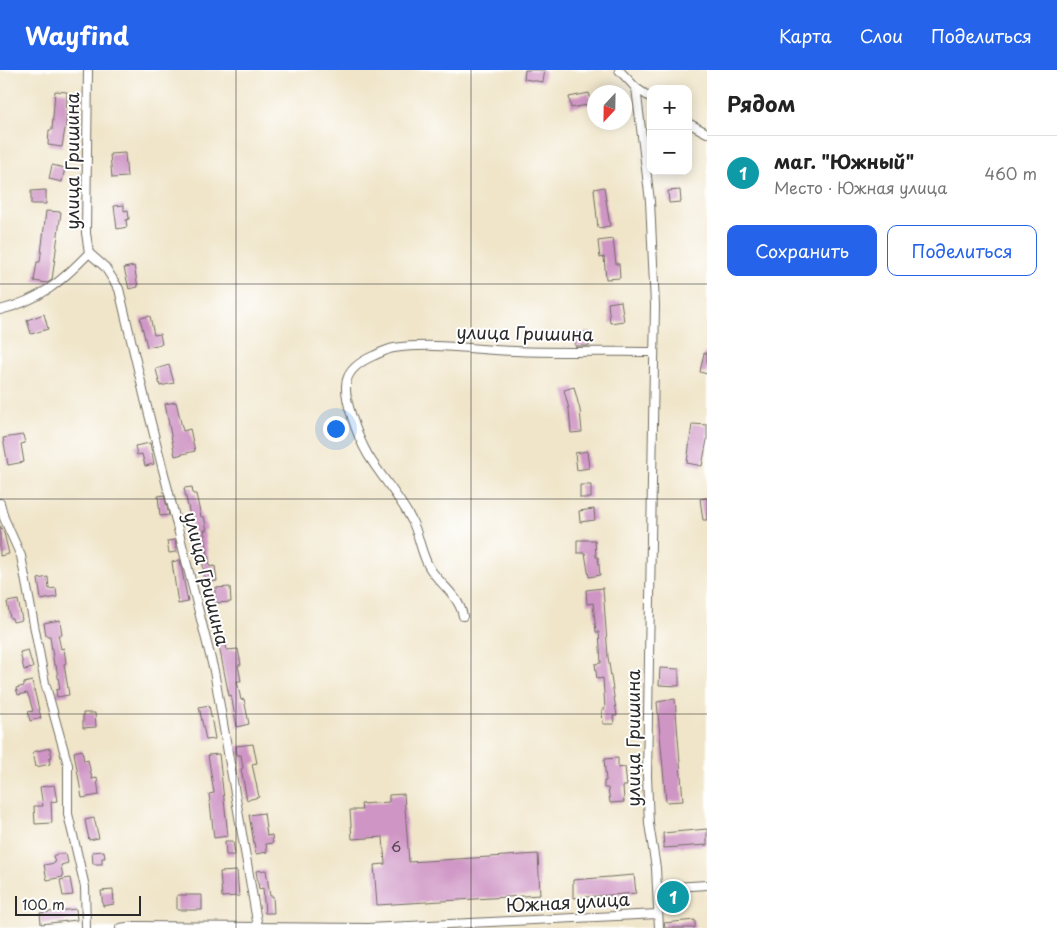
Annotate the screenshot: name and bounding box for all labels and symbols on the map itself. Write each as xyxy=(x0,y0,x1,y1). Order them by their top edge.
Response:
north arrow xyxy=(587,85,632,130)
street label: улица Гришина xyxy=(58,92,85,230)
street label: улица Гришина xyxy=(456,318,595,347)
your location xyxy=(323,416,349,442)
street label: улица Гришина xyxy=(178,509,237,649)
street label: улица Гришина xyxy=(619,669,646,807)
house number: 6 xyxy=(391,834,401,857)
pin: 1 xyxy=(657,878,689,916)
street label: Южная улица xyxy=(505,885,631,918)
scale bar xyxy=(15,893,141,916)

